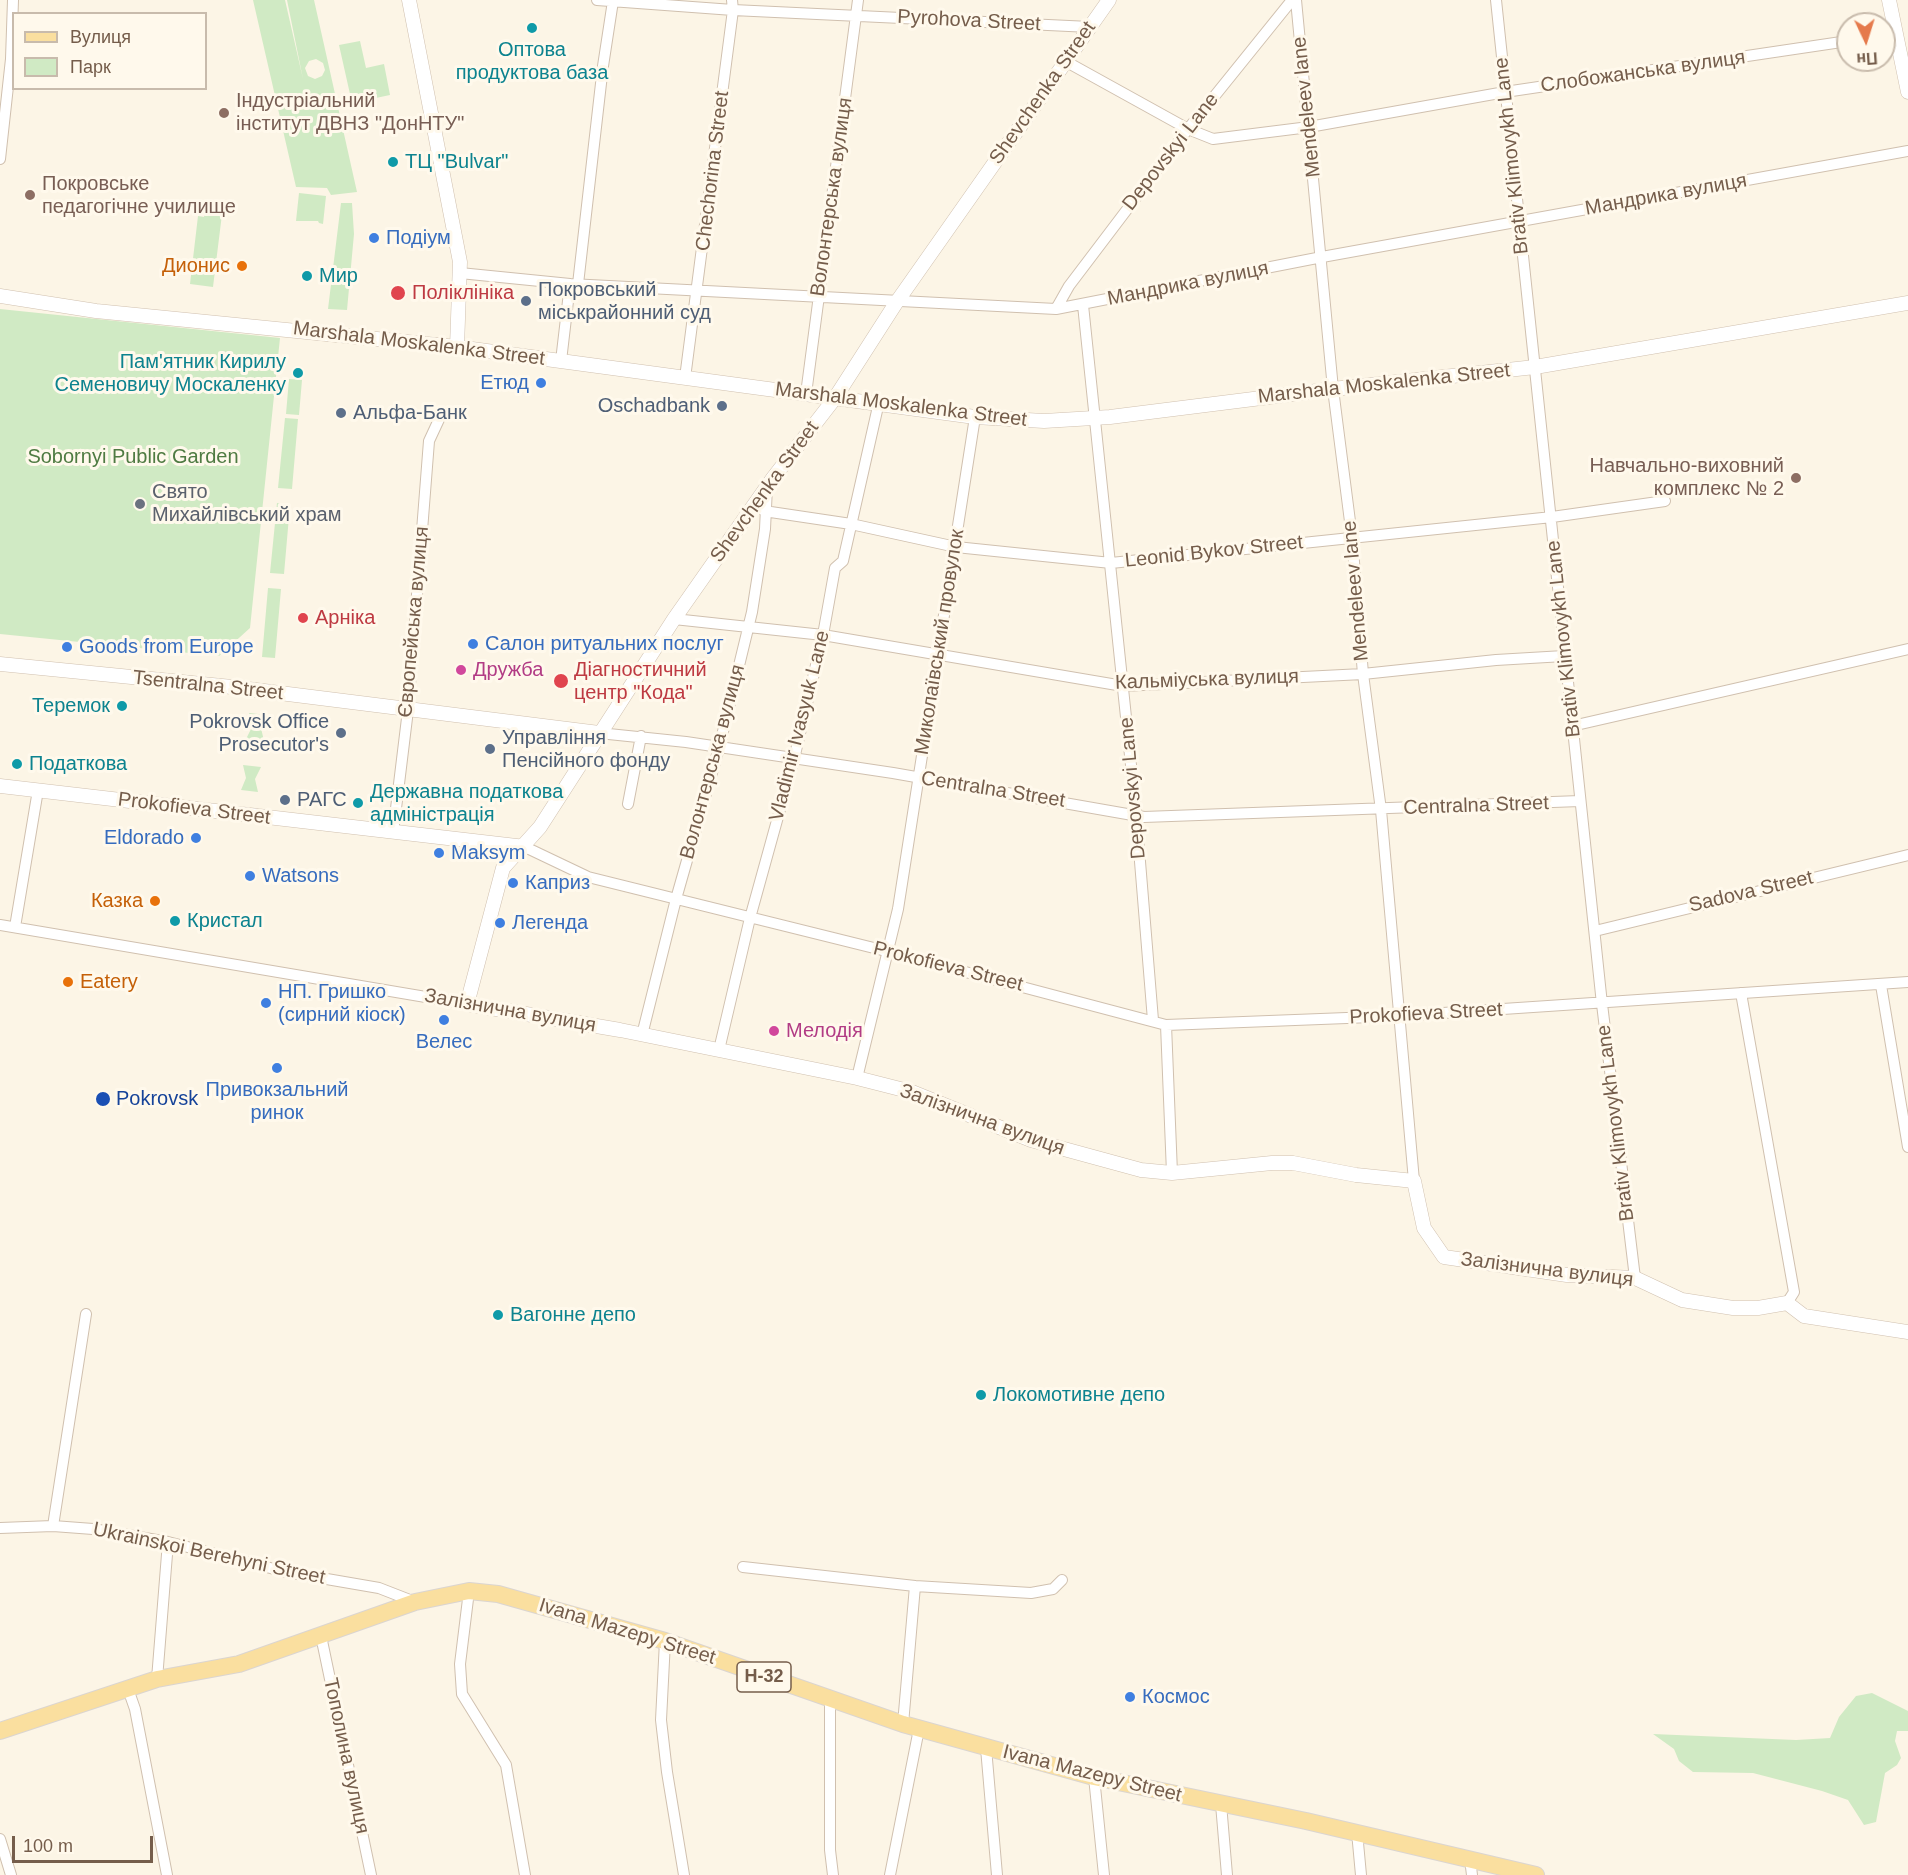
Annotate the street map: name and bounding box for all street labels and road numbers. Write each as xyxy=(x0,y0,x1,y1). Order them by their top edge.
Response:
street label: Pyrohova Street xyxy=(897,5,1041,37)
street label: Shevchenka Street xyxy=(985,17,1101,169)
street label: Mendeleev lane xyxy=(1288,36,1326,178)
street label: Слобожанська вулиця xyxy=(1539,46,1747,98)
street label: Brativ Klimovykh Lane xyxy=(1490,56,1534,256)
street label: Depovskyi Lane xyxy=(1118,89,1224,215)
street label: Chechorina Street xyxy=(691,90,735,252)
street label: Волонтерська вулиця xyxy=(806,96,858,298)
street label: Мандрика вулиця xyxy=(1583,169,1749,221)
street label: Мандрика вулиця xyxy=(1105,257,1271,311)
street label: Marshala Moskalenka Street xyxy=(292,317,546,371)
street label: Marshala Moskalenka Street xyxy=(1257,359,1511,409)
street label: Marshala Moskalenka Street xyxy=(774,378,1028,432)
street label: Shevchenka Street xyxy=(706,417,824,567)
street label: Mendeleev lane xyxy=(1338,520,1374,662)
street label: Європейська вулиця xyxy=(394,526,434,718)
street label: Миколаївський провулок xyxy=(910,528,970,756)
street label: Leonid Bykov Street xyxy=(1124,531,1304,573)
street label: Brativ Klimovykh Lane xyxy=(1542,539,1586,739)
street label: Vladimir Ivasyuk Lane xyxy=(765,628,835,824)
street label: Волонтерська вулиця xyxy=(675,662,751,862)
street label: Кальміуська вулиця xyxy=(1115,665,1299,695)
street label: Tsentralna Street xyxy=(132,666,284,706)
street label: Depovskyi Lane xyxy=(1115,716,1151,860)
street label: Centralna Street xyxy=(919,767,1067,813)
street label: Prokofieva Street xyxy=(116,788,272,830)
street label: Centralna Street xyxy=(1403,791,1549,821)
street label: Sadova Street xyxy=(1687,866,1815,918)
street label: Prokofieva Street xyxy=(871,937,1025,997)
street label: Залізнична вулиця xyxy=(422,984,598,1038)
street label: Prokofieva Street xyxy=(1349,998,1503,1030)
street label: Brativ Klimovykh Lane xyxy=(1592,1023,1640,1223)
street label: Залізнична вулиця xyxy=(896,1079,1068,1161)
street label: Залізнична вулиця xyxy=(1459,1248,1635,1292)
street label: Ukrainskoi Berehyni Street xyxy=(91,1518,327,1590)
street label: Ivana Mazepy Street xyxy=(536,1594,718,1670)
road number: Н-32 xyxy=(737,1662,791,1692)
street label: Тополина вулиця xyxy=(318,1676,374,1836)
street label: Ivana Mazepy Street xyxy=(1000,1740,1184,1808)

